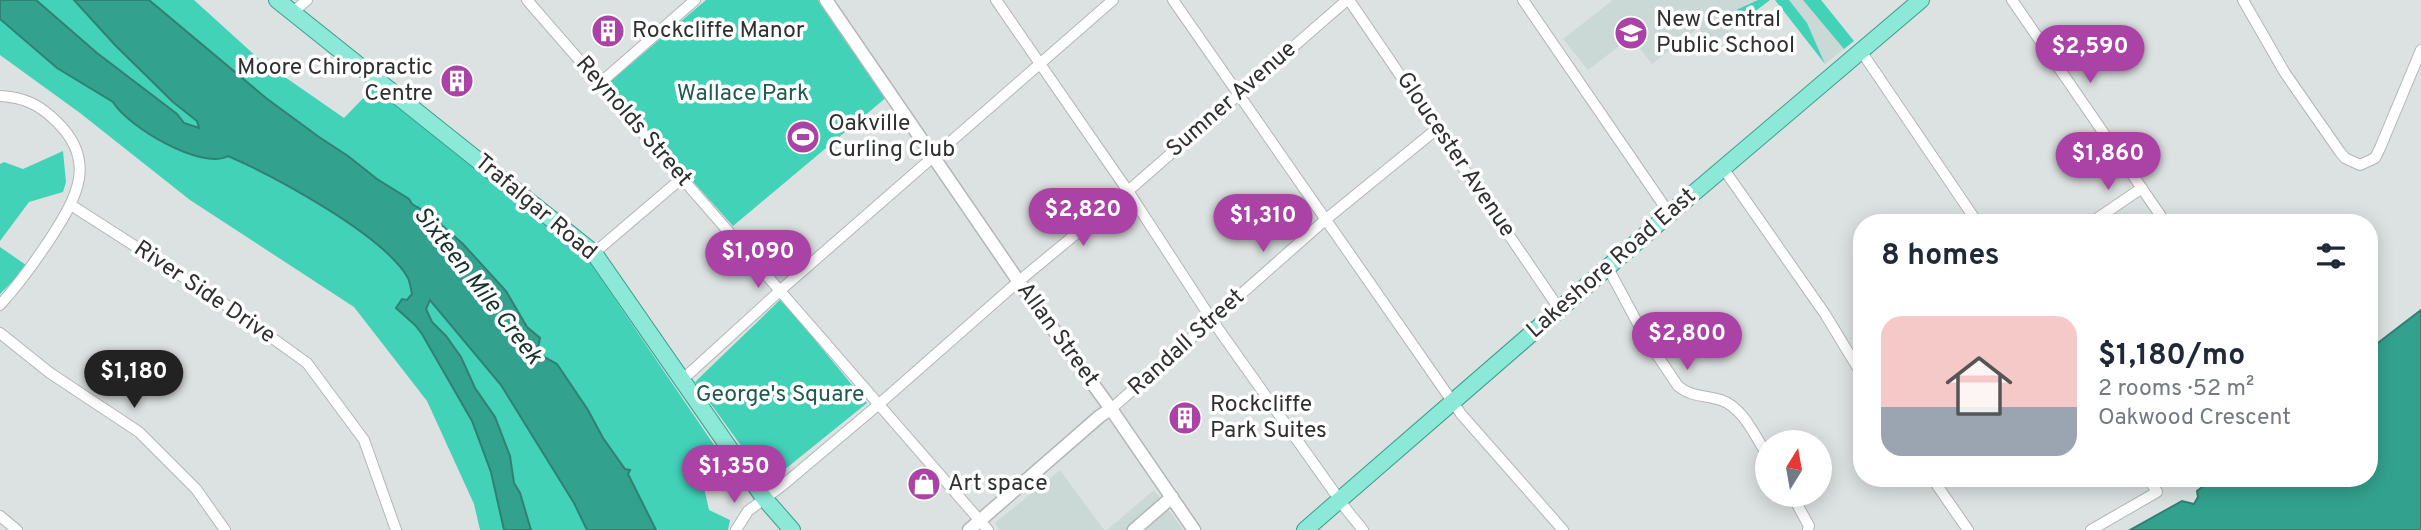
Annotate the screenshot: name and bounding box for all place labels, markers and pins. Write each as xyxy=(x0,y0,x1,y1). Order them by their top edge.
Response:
place label: New Central Public School xyxy=(1656,6,1795,61)
building icon: Rockcliffe Manor xyxy=(589,12,627,50)
school or university icon: New Central Public School xyxy=(1612,14,1650,52)
place label: Rockcliffe Manor xyxy=(632,17,805,46)
pin: $2,590 xyxy=(2033,25,2147,85)
place label: Moore Chiropractic Centre xyxy=(237,54,433,109)
building icon: Moore Chiropractic Centre xyxy=(438,62,476,100)
place label: Oakville Curling Club xyxy=(828,110,955,165)
sports icon: Oakville Curling Club xyxy=(784,118,822,156)
pin: $1,860 xyxy=(2051,132,2165,192)
pin: $2,820 xyxy=(1026,188,1140,248)
pin: $1,310 xyxy=(1206,194,1320,254)
pin: $1,090 xyxy=(701,230,815,290)
pin: $2,800 xyxy=(1630,312,1744,372)
pin: $1,180 xyxy=(77,350,191,410)
place label: Rockcliffe Park Suites xyxy=(1210,391,1327,446)
building icon: Rockcliffe Park Suites xyxy=(1166,399,1204,437)
pin: $1,350 xyxy=(677,446,791,505)
shop icon: Art space xyxy=(905,465,943,503)
place label: Art space xyxy=(948,470,1048,499)

